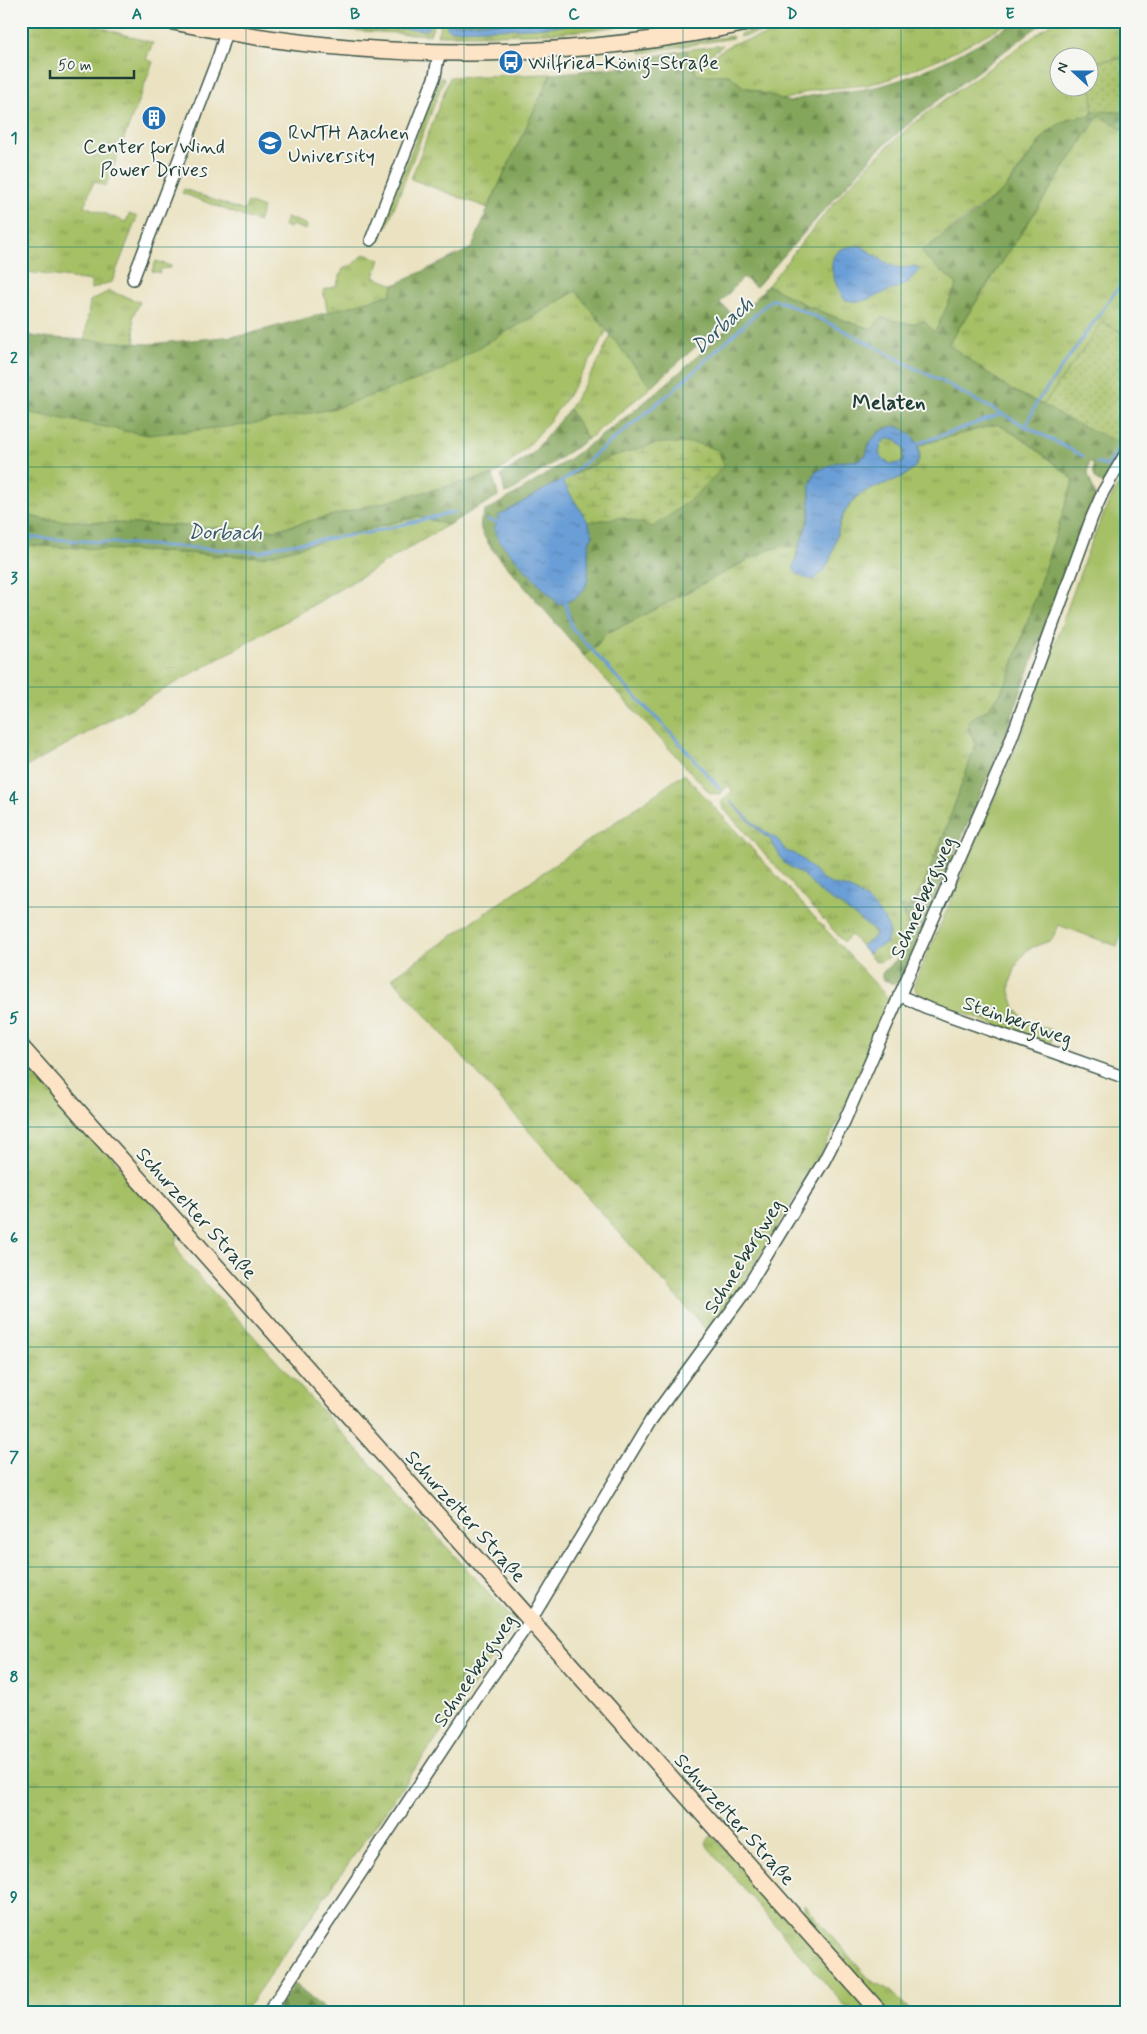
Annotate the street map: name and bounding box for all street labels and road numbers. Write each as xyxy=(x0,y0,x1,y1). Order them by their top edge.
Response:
street label: Schneebergweg xyxy=(884,832,964,964)
street label: Steinbergweg xyxy=(959,990,1076,1055)
street label: Schurzelter Straße xyxy=(129,1142,263,1286)
street label: Schneebergweg xyxy=(698,1194,792,1321)
street label: Schurzelter Straße xyxy=(398,1445,532,1589)
street label: Schneebergweg xyxy=(427,1609,525,1734)
street label: Schurzelter Straße xyxy=(667,1748,801,1892)

